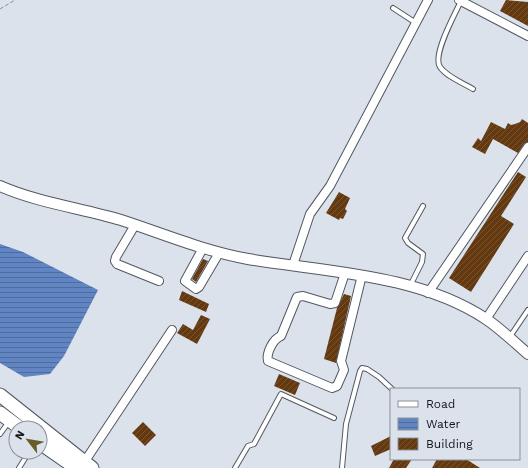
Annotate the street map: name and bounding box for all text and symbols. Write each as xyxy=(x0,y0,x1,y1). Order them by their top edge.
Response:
legend xyxy=(390,388,520,460)
text: Road xyxy=(426,397,455,411)
text: Water xyxy=(426,417,461,431)
north arrow xyxy=(8,420,48,460)
text: N xyxy=(12,428,28,442)
text: Building xyxy=(426,437,473,451)

